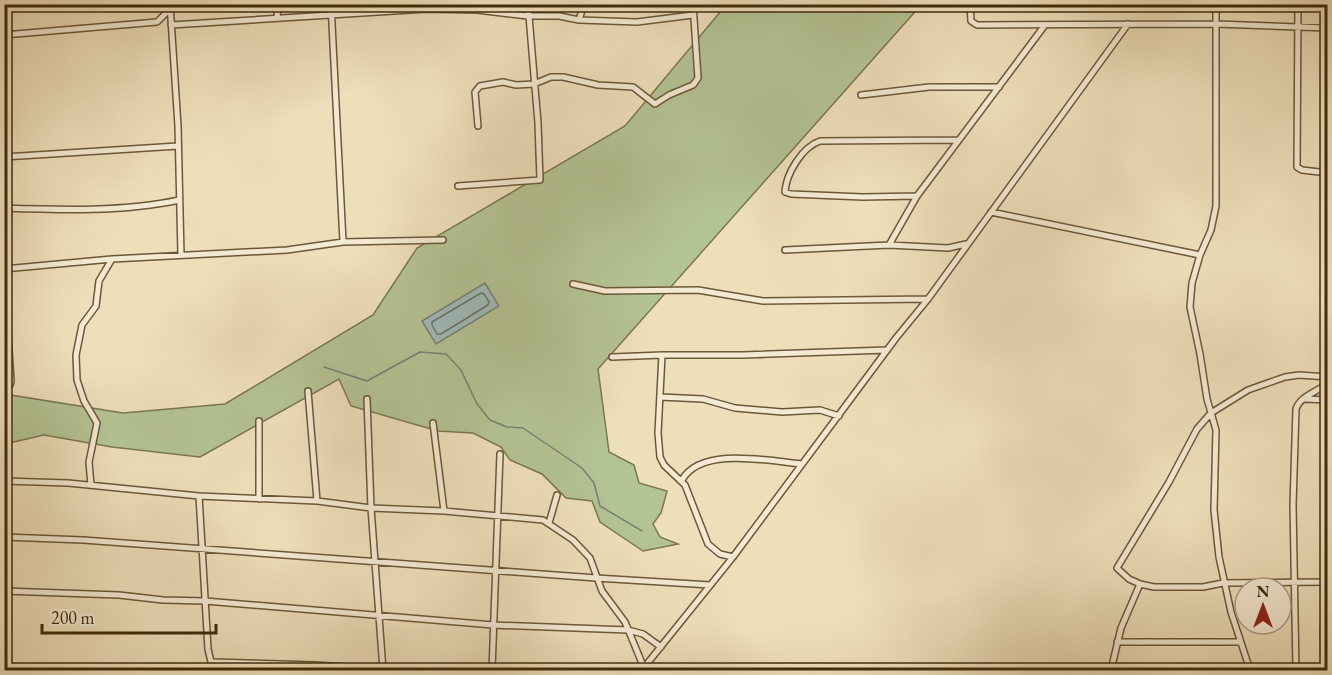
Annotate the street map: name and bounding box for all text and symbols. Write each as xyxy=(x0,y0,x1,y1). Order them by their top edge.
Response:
north arrow xyxy=(1233,576,1293,636)
text: N xyxy=(1257,581,1270,602)
scale bar xyxy=(42,597,216,635)
text: 200 m xyxy=(51,606,95,629)

